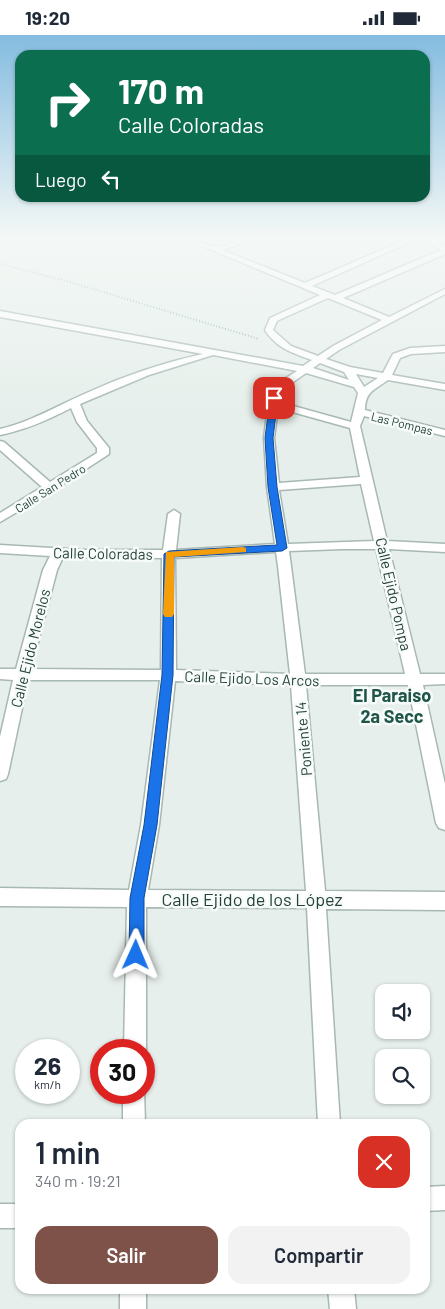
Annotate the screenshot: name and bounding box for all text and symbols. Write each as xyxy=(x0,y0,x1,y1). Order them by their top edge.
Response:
text: 19:20 xyxy=(25,6,70,29)
text: 170 m xyxy=(118,69,204,111)
icon: right xyxy=(35,70,100,135)
text: Calle Coloradas xyxy=(118,111,264,137)
icon: left xyxy=(97,165,125,193)
text: Luego xyxy=(35,168,87,191)
pin xyxy=(253,377,295,419)
icon: arrive xyxy=(260,384,288,412)
street label: Las Pompas xyxy=(370,409,434,437)
street label: Calle San Pedro xyxy=(12,461,88,515)
street label: Calle Ejido Pompa xyxy=(372,536,416,652)
street label: Calle Coloradas xyxy=(53,543,153,563)
street label: Calle Ejido Morelos xyxy=(7,587,53,709)
street label: Calle Ejido Los Arcos xyxy=(184,667,320,689)
district label: El Paraiso 2a Secc xyxy=(353,684,431,727)
street label: Poniente 14 xyxy=(291,701,315,777)
street label: Calle Ejido de los López xyxy=(161,888,343,910)
position arrow xyxy=(109,928,161,980)
map controls xyxy=(375,984,430,1104)
button: sound xyxy=(375,984,430,1039)
speed limit sign: 30 xyxy=(90,1039,155,1104)
button: search xyxy=(375,1049,430,1104)
text: 26 xyxy=(34,1050,61,1080)
text: km/h xyxy=(34,1077,61,1091)
text: 1 min xyxy=(35,1134,100,1170)
button: close xyxy=(358,1136,410,1188)
text: 340 m · 19:21 xyxy=(35,1171,121,1190)
button: Salir xyxy=(35,1226,218,1284)
button: Compartir xyxy=(228,1226,410,1284)

